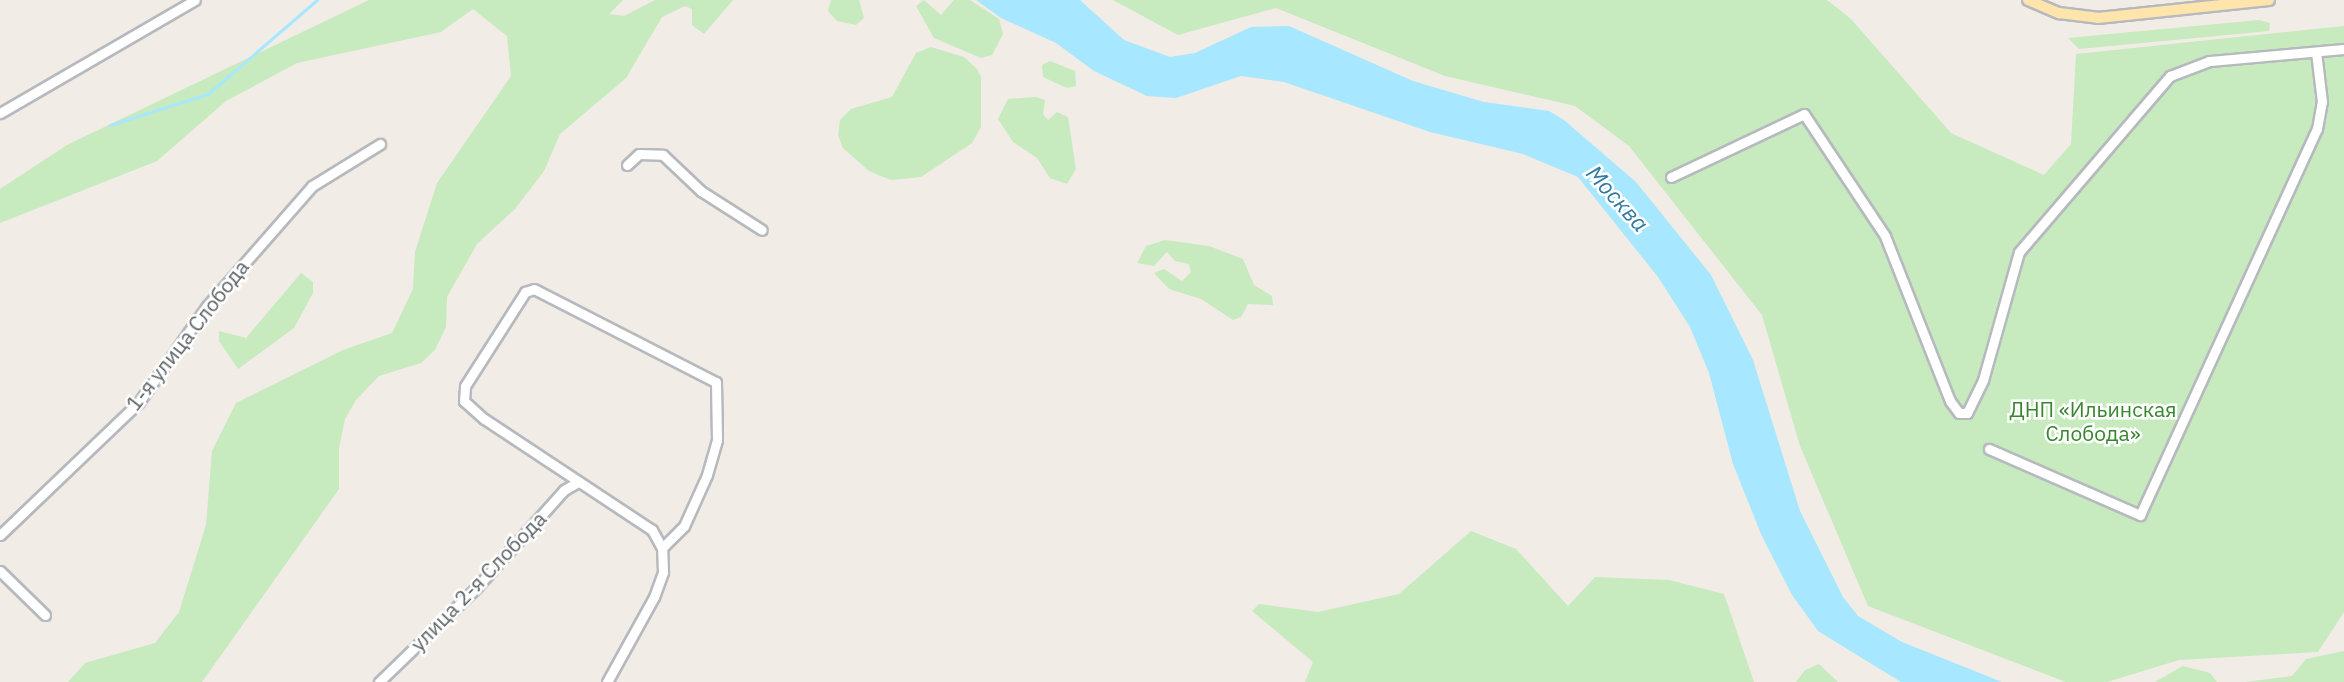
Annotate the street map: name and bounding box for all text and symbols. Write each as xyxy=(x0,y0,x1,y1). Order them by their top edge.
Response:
water label: Москва xyxy=(1581,159,1655,237)
street label: 1-я улица Слобода xyxy=(120,255,254,415)
park label: ДНП «Ильинская Слобода» xyxy=(2009,396,2177,446)
street label: улица 2-я Слобода xyxy=(405,506,551,656)

